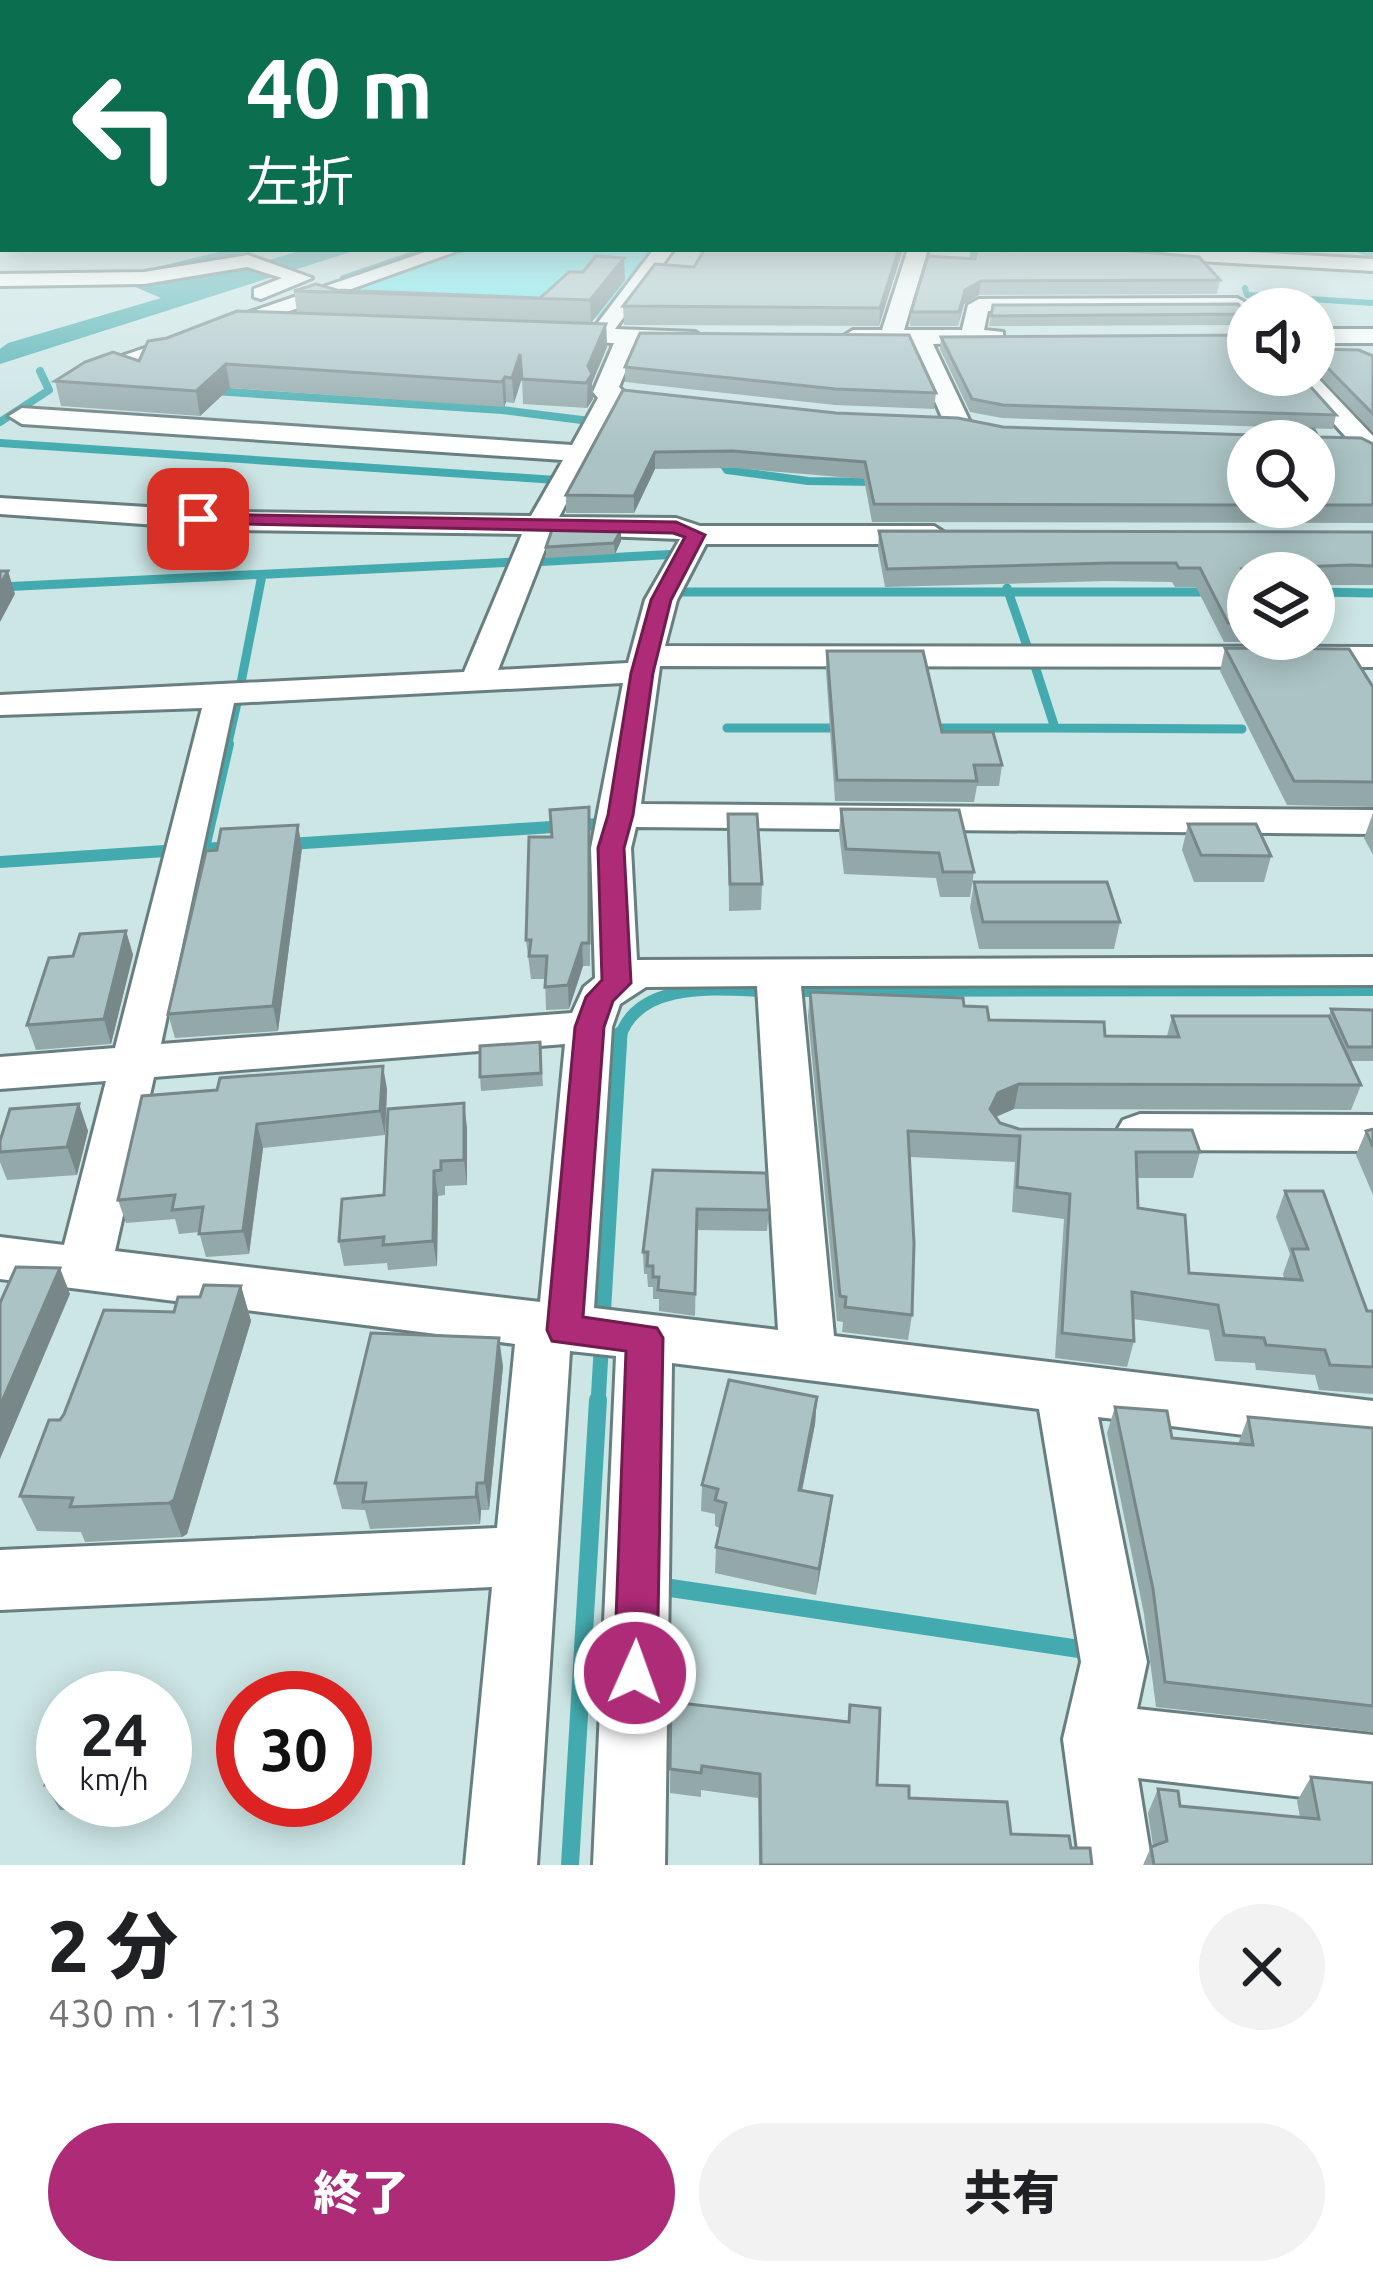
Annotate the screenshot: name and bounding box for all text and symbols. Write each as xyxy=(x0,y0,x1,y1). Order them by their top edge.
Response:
text: 40 m xyxy=(246,40,433,134)
icon: left xyxy=(48,48,204,204)
text: 左折 xyxy=(246,151,354,211)
map controls xyxy=(1227,288,1335,660)
button: sound xyxy=(1227,288,1335,396)
button: search xyxy=(1227,420,1335,528)
pin xyxy=(147,468,249,570)
icon: arrive xyxy=(165,486,231,552)
button: layers xyxy=(1227,552,1335,660)
position arrow xyxy=(572,1610,698,1736)
speed limit sign: 30 xyxy=(216,1671,372,1827)
text: 24 xyxy=(80,1700,148,1767)
text: km/h xyxy=(79,1762,149,1796)
button: close xyxy=(1199,1904,1325,2030)
text: 2 分 xyxy=(48,1905,178,1986)
text: 430 m · 17:13 xyxy=(48,1991,282,2034)
button: 終了 xyxy=(48,2123,675,2261)
button: 共有 xyxy=(699,2123,1325,2261)

